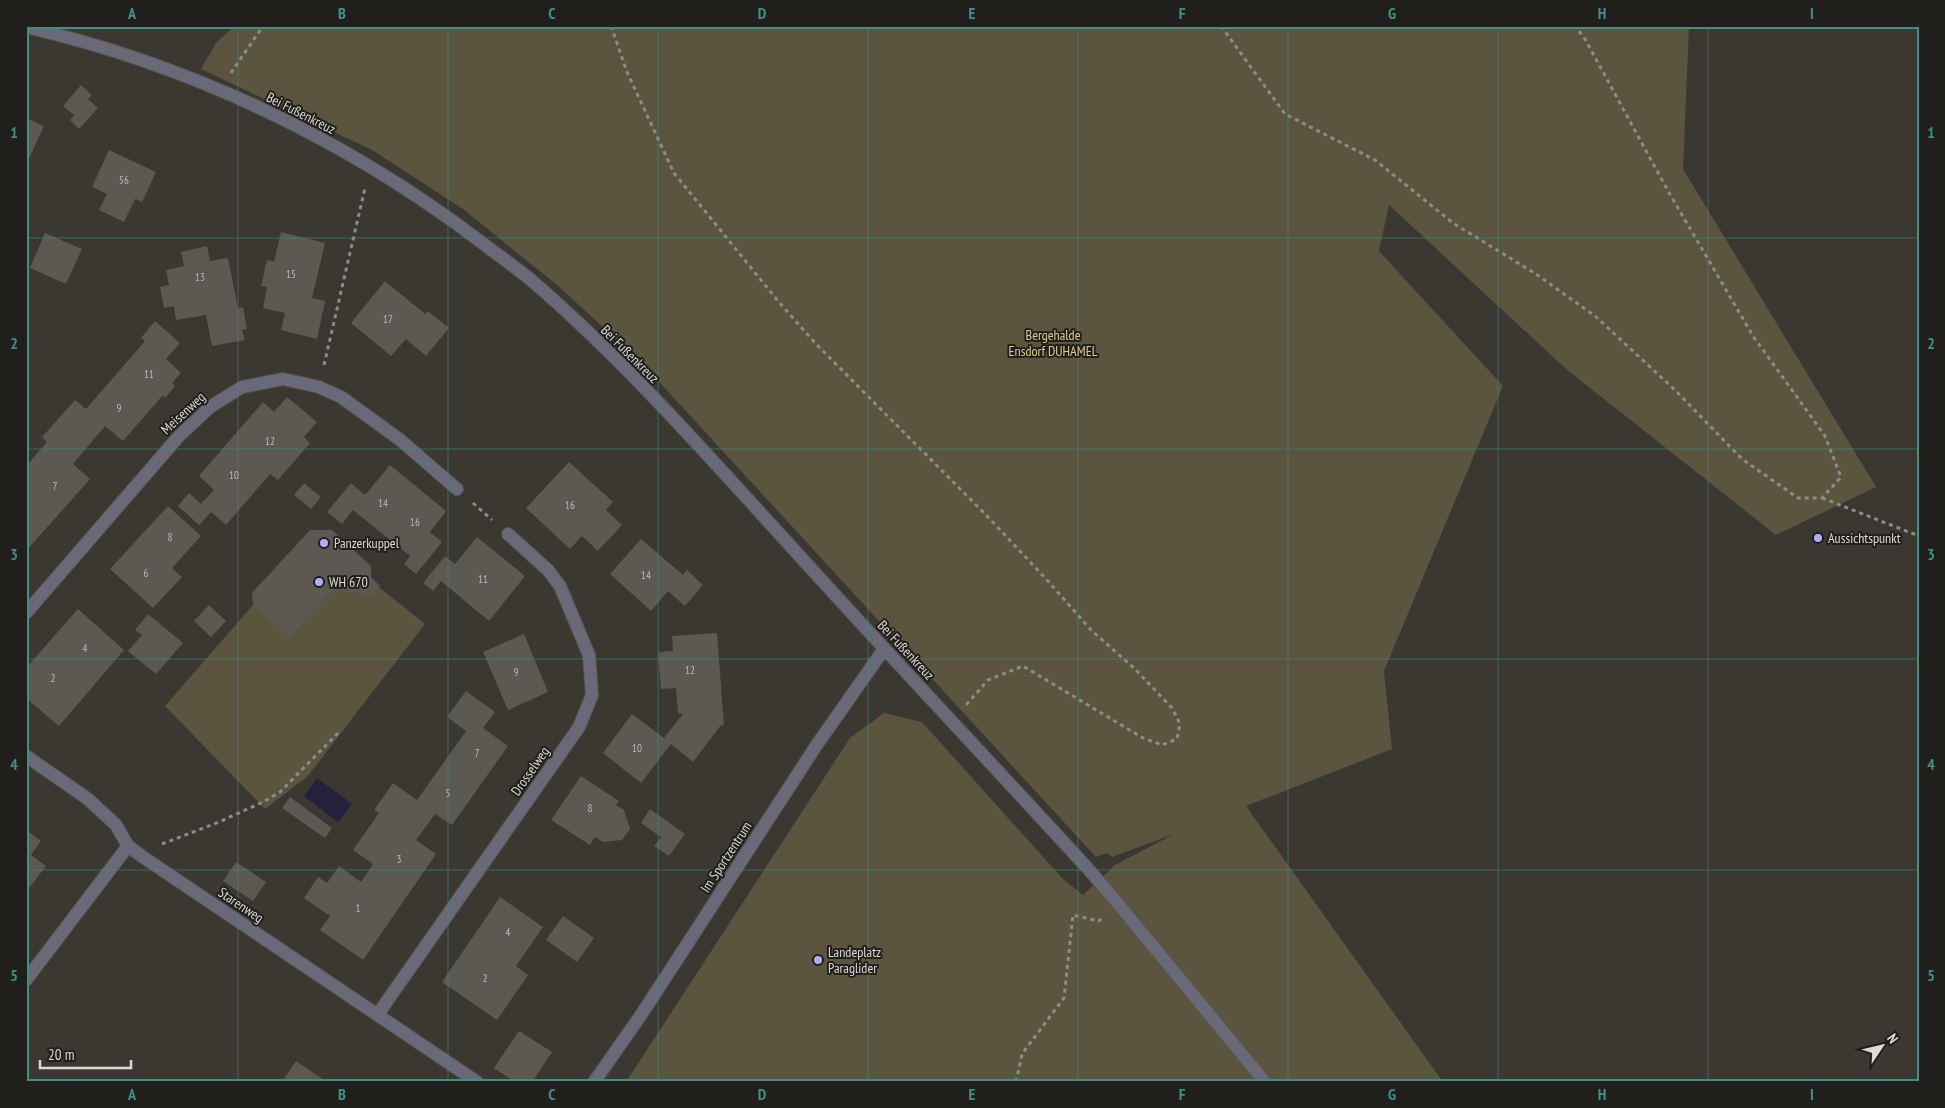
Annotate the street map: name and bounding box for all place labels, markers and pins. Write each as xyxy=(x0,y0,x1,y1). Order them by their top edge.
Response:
place label: Aussichtspunkt xyxy=(1828,529,1901,547)
marker: Aussichtspunkt xyxy=(1812,532,1824,544)
place label: Panzerkuppel xyxy=(334,534,400,552)
marker: Panzerkuppel xyxy=(318,537,330,549)
place label: WH 670 xyxy=(329,573,368,591)
marker: WH 670 xyxy=(313,576,325,588)
place label: Landeplatz Paraglider xyxy=(828,943,881,977)
marker: Landeplatz Paraglider xyxy=(812,954,824,966)

